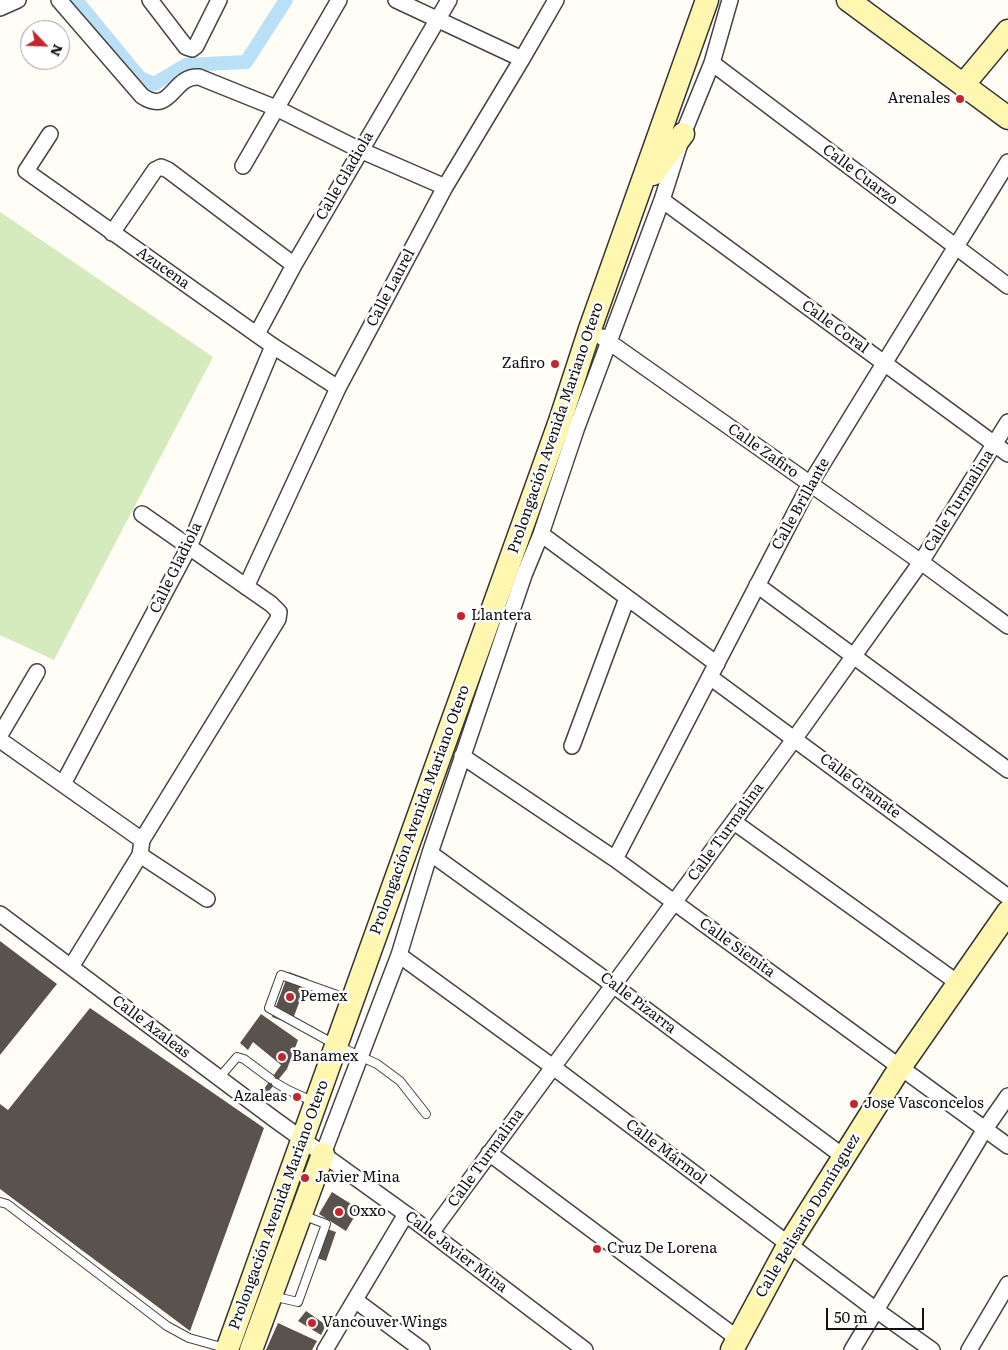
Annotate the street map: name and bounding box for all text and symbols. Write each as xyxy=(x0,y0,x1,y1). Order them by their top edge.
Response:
north arrow xyxy=(20,20,70,70)
text: N xyxy=(46,41,69,60)
place label: Arenales xyxy=(887,90,950,108)
marker: Arenales xyxy=(954,93,966,105)
street label: Calle Gladiola xyxy=(312,129,378,223)
street label: Calle Cuarzo xyxy=(819,141,901,209)
street label: Azucena xyxy=(133,243,193,293)
street label: Calle Laurel xyxy=(363,246,419,330)
street label: Calle Coral xyxy=(798,297,872,357)
street label: Prolongación Avenida Mariano Otero xyxy=(504,300,608,556)
place label: Zafiro xyxy=(502,355,545,373)
marker: Zafiro xyxy=(549,358,561,370)
street label: Calle Zafiro xyxy=(724,420,802,482)
street label: Calle Turmalina xyxy=(920,447,998,555)
street label: Calle Brillante xyxy=(768,455,834,553)
street label: Calle Gladiola xyxy=(146,519,206,617)
place label: Llantera xyxy=(471,607,531,625)
marker: Llantera xyxy=(455,610,467,622)
street label: Prolongación Avenida Mariano Otero xyxy=(366,683,474,937)
street label: Calle Granate xyxy=(816,750,904,822)
street label: Calle Turmalina xyxy=(684,779,768,885)
street label: Calle Sienita xyxy=(696,915,778,981)
street label: Calle Pizarra xyxy=(596,969,680,1037)
place label: Pemex xyxy=(300,988,347,1006)
marker: Pemex xyxy=(284,991,296,1003)
street label: Calle Azaleas xyxy=(108,992,194,1062)
place label: Banamex xyxy=(292,1048,358,1066)
marker: Banamex xyxy=(276,1051,288,1063)
street label: Prolongación Avenida Mariano Otero xyxy=(225,1078,333,1332)
place label: Azaleas xyxy=(233,1088,287,1106)
marker: Azaleas xyxy=(291,1091,303,1103)
place label: Jose Vasconcelos xyxy=(864,1095,984,1113)
marker: Jose Vasconcelos xyxy=(848,1098,860,1110)
street label: Calle Turmalina xyxy=(444,1105,528,1211)
street label: Calle Mármol xyxy=(622,1116,710,1188)
street label: Calle Belisario Domínguez xyxy=(752,1131,864,1301)
place label: Javier Mina xyxy=(315,1169,400,1187)
marker: Javier Mina xyxy=(299,1172,311,1184)
place label: Oxxo xyxy=(349,1203,386,1221)
marker: Oxxo xyxy=(333,1206,345,1218)
street label: Calle Javier Mina xyxy=(401,1208,511,1296)
place label: Cruz De Lorena xyxy=(607,1240,717,1258)
marker: Cruz De Lorena xyxy=(591,1243,603,1255)
scale bar xyxy=(828,1298,926,1330)
text: 50 m xyxy=(834,1305,868,1328)
place label: Vancouver Wings xyxy=(322,1314,447,1332)
marker: Vancouver Wings xyxy=(306,1317,318,1329)

